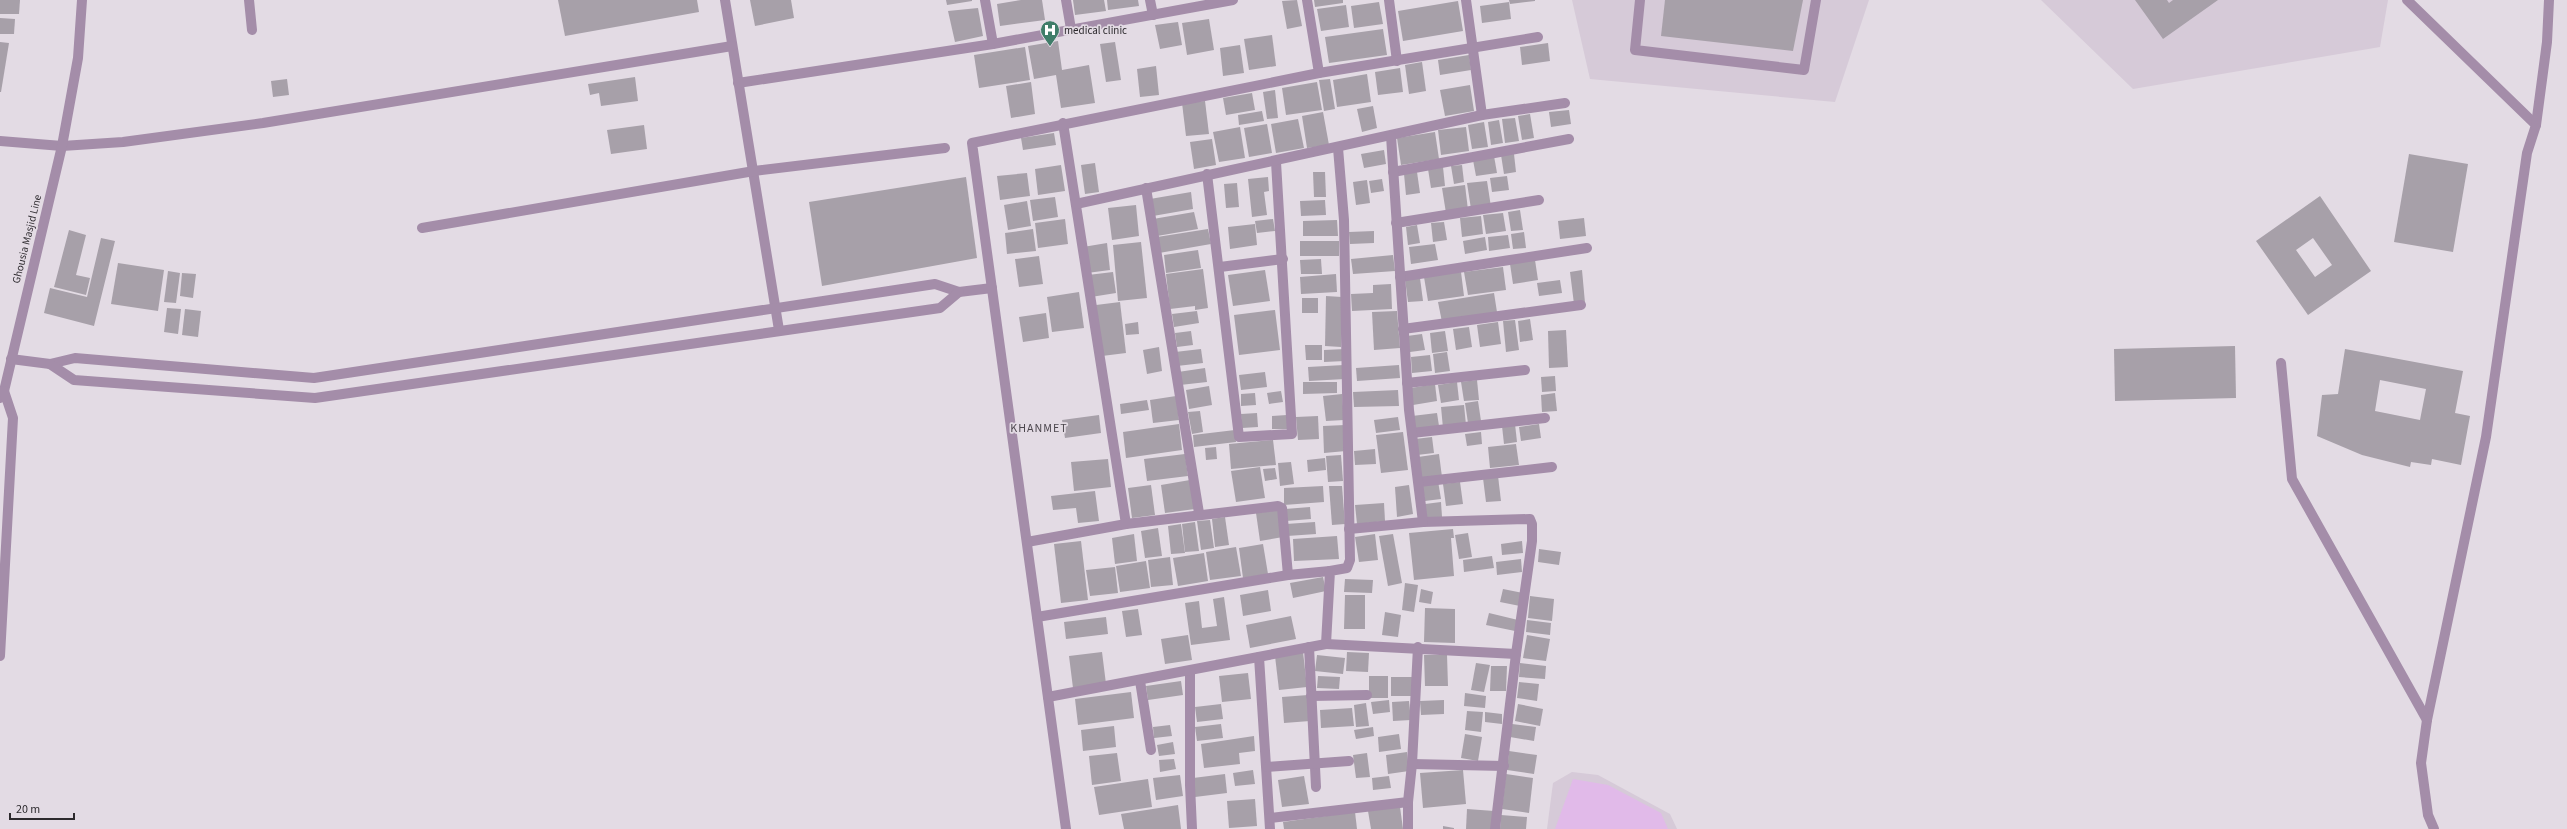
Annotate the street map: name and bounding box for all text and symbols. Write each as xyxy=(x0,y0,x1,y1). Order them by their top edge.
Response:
hospital icon: medical clinic xyxy=(1039,19,1061,47)
place label: medical clinic xyxy=(1064,23,1127,38)
street label: Ghousia Masjid Line xyxy=(9,192,45,285)
district label: KHANMET xyxy=(1010,420,1068,437)
scale bar xyxy=(10,795,74,821)
text: 20 m xyxy=(16,801,40,818)

